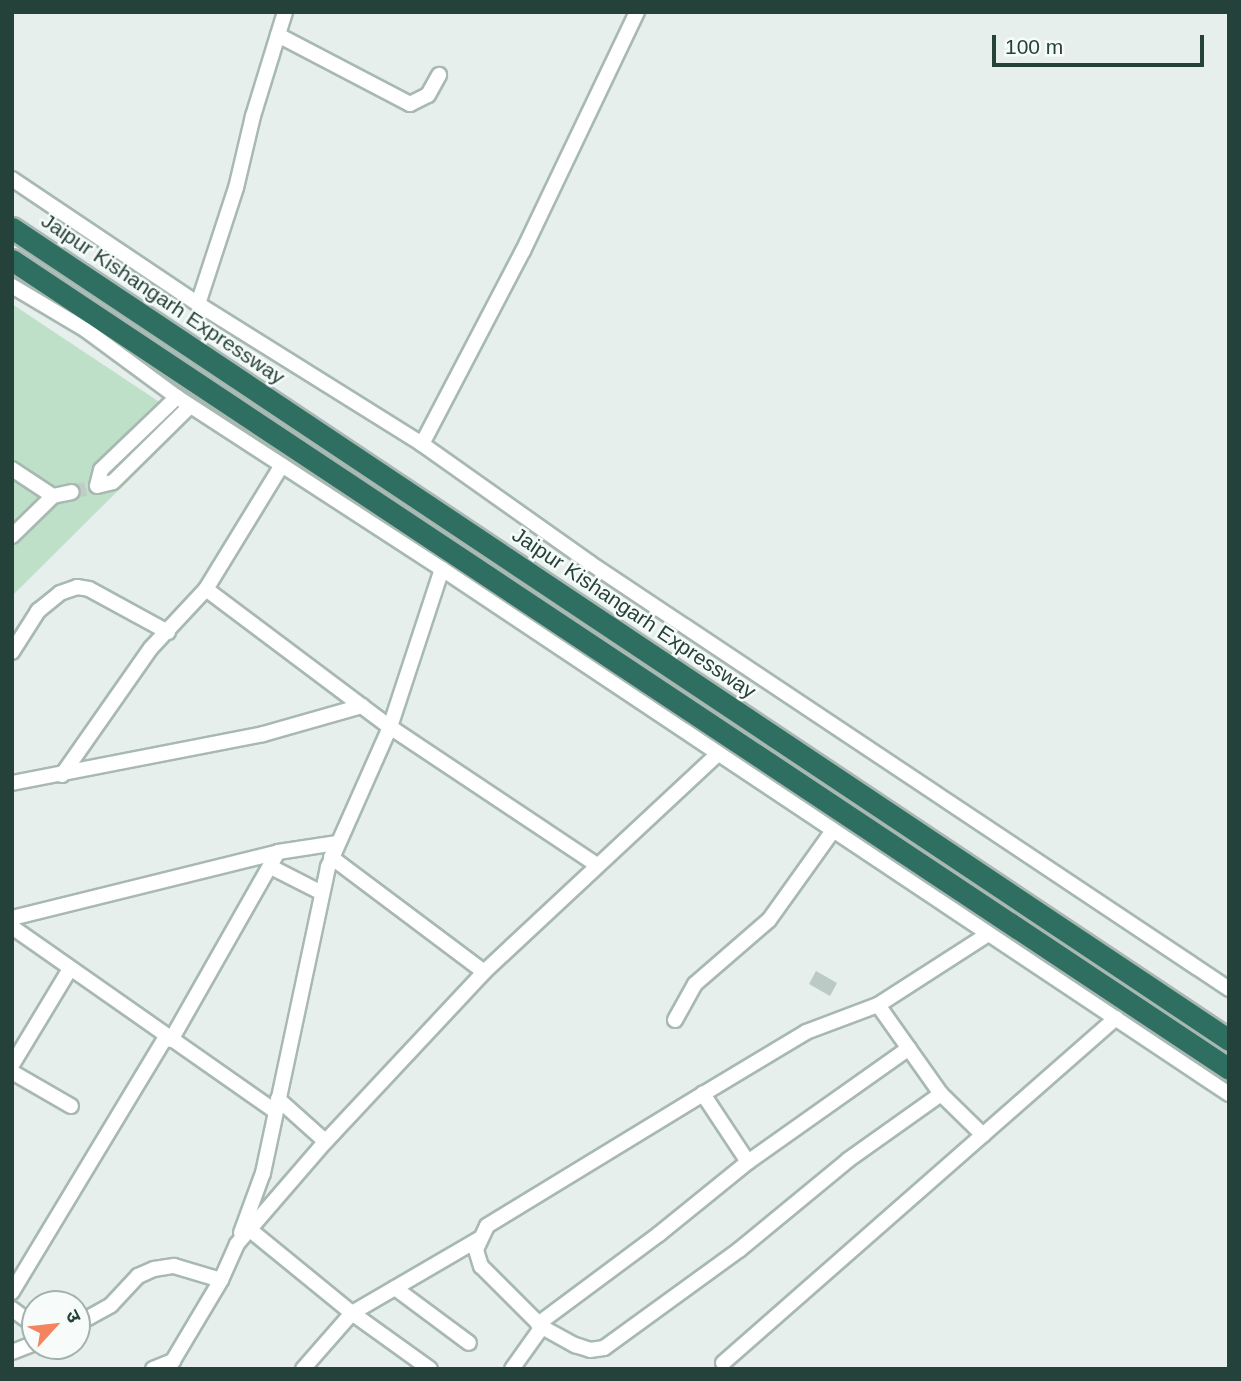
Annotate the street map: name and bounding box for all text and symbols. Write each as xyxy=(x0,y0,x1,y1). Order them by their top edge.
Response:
scale bar xyxy=(996,21,1208,65)
text: 100 m xyxy=(1005,35,1063,58)
street label: Jaipur Kishangarh Expressway xyxy=(36,208,290,390)
street label: Jaipur Kishangarh Expressway xyxy=(507,522,761,704)
north arrow xyxy=(21,1290,91,1360)
text: उ xyxy=(61,1306,85,1326)

